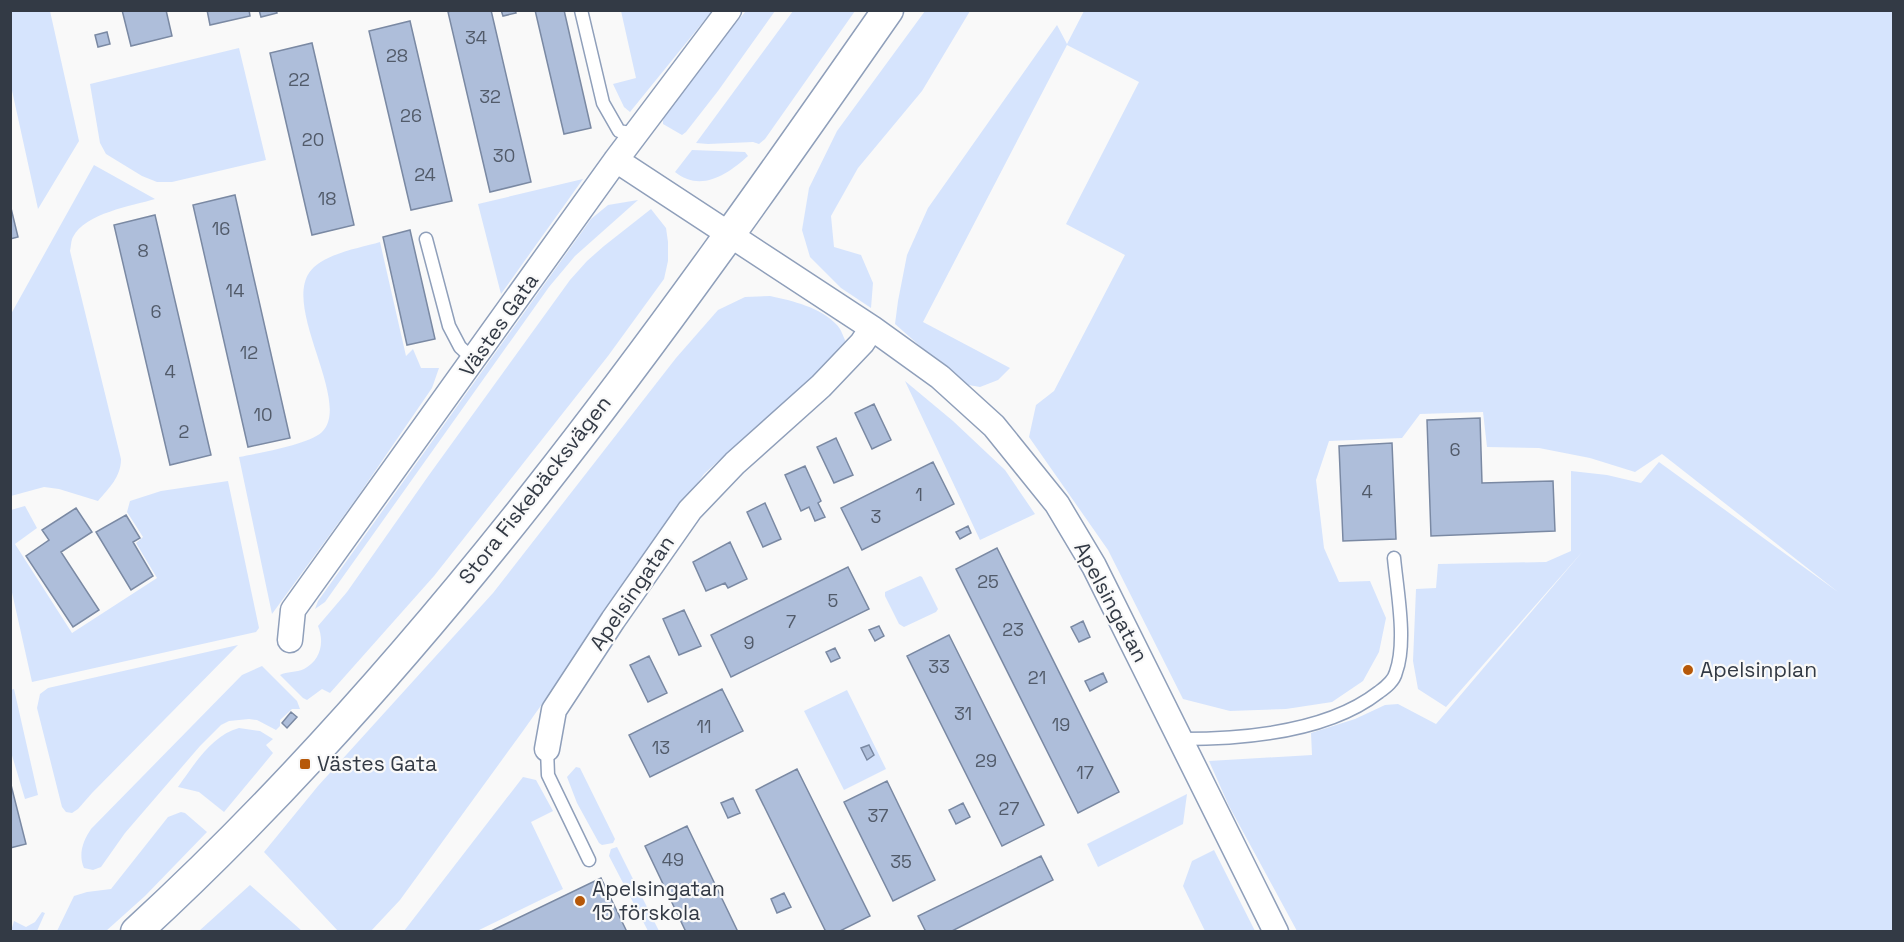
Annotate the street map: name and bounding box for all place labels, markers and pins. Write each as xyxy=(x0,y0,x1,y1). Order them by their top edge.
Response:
place label: Apelsinplan xyxy=(1700,656,1817,683)
marker: Apelsinplan xyxy=(1681,663,1695,677)
place label: Västes Gata xyxy=(317,750,437,777)
marker: Västes Gata xyxy=(298,757,312,771)
place label: Apelsingatan 15 förskola xyxy=(592,875,725,926)
marker: Apelsingatan 15 förskola xyxy=(573,894,587,908)

